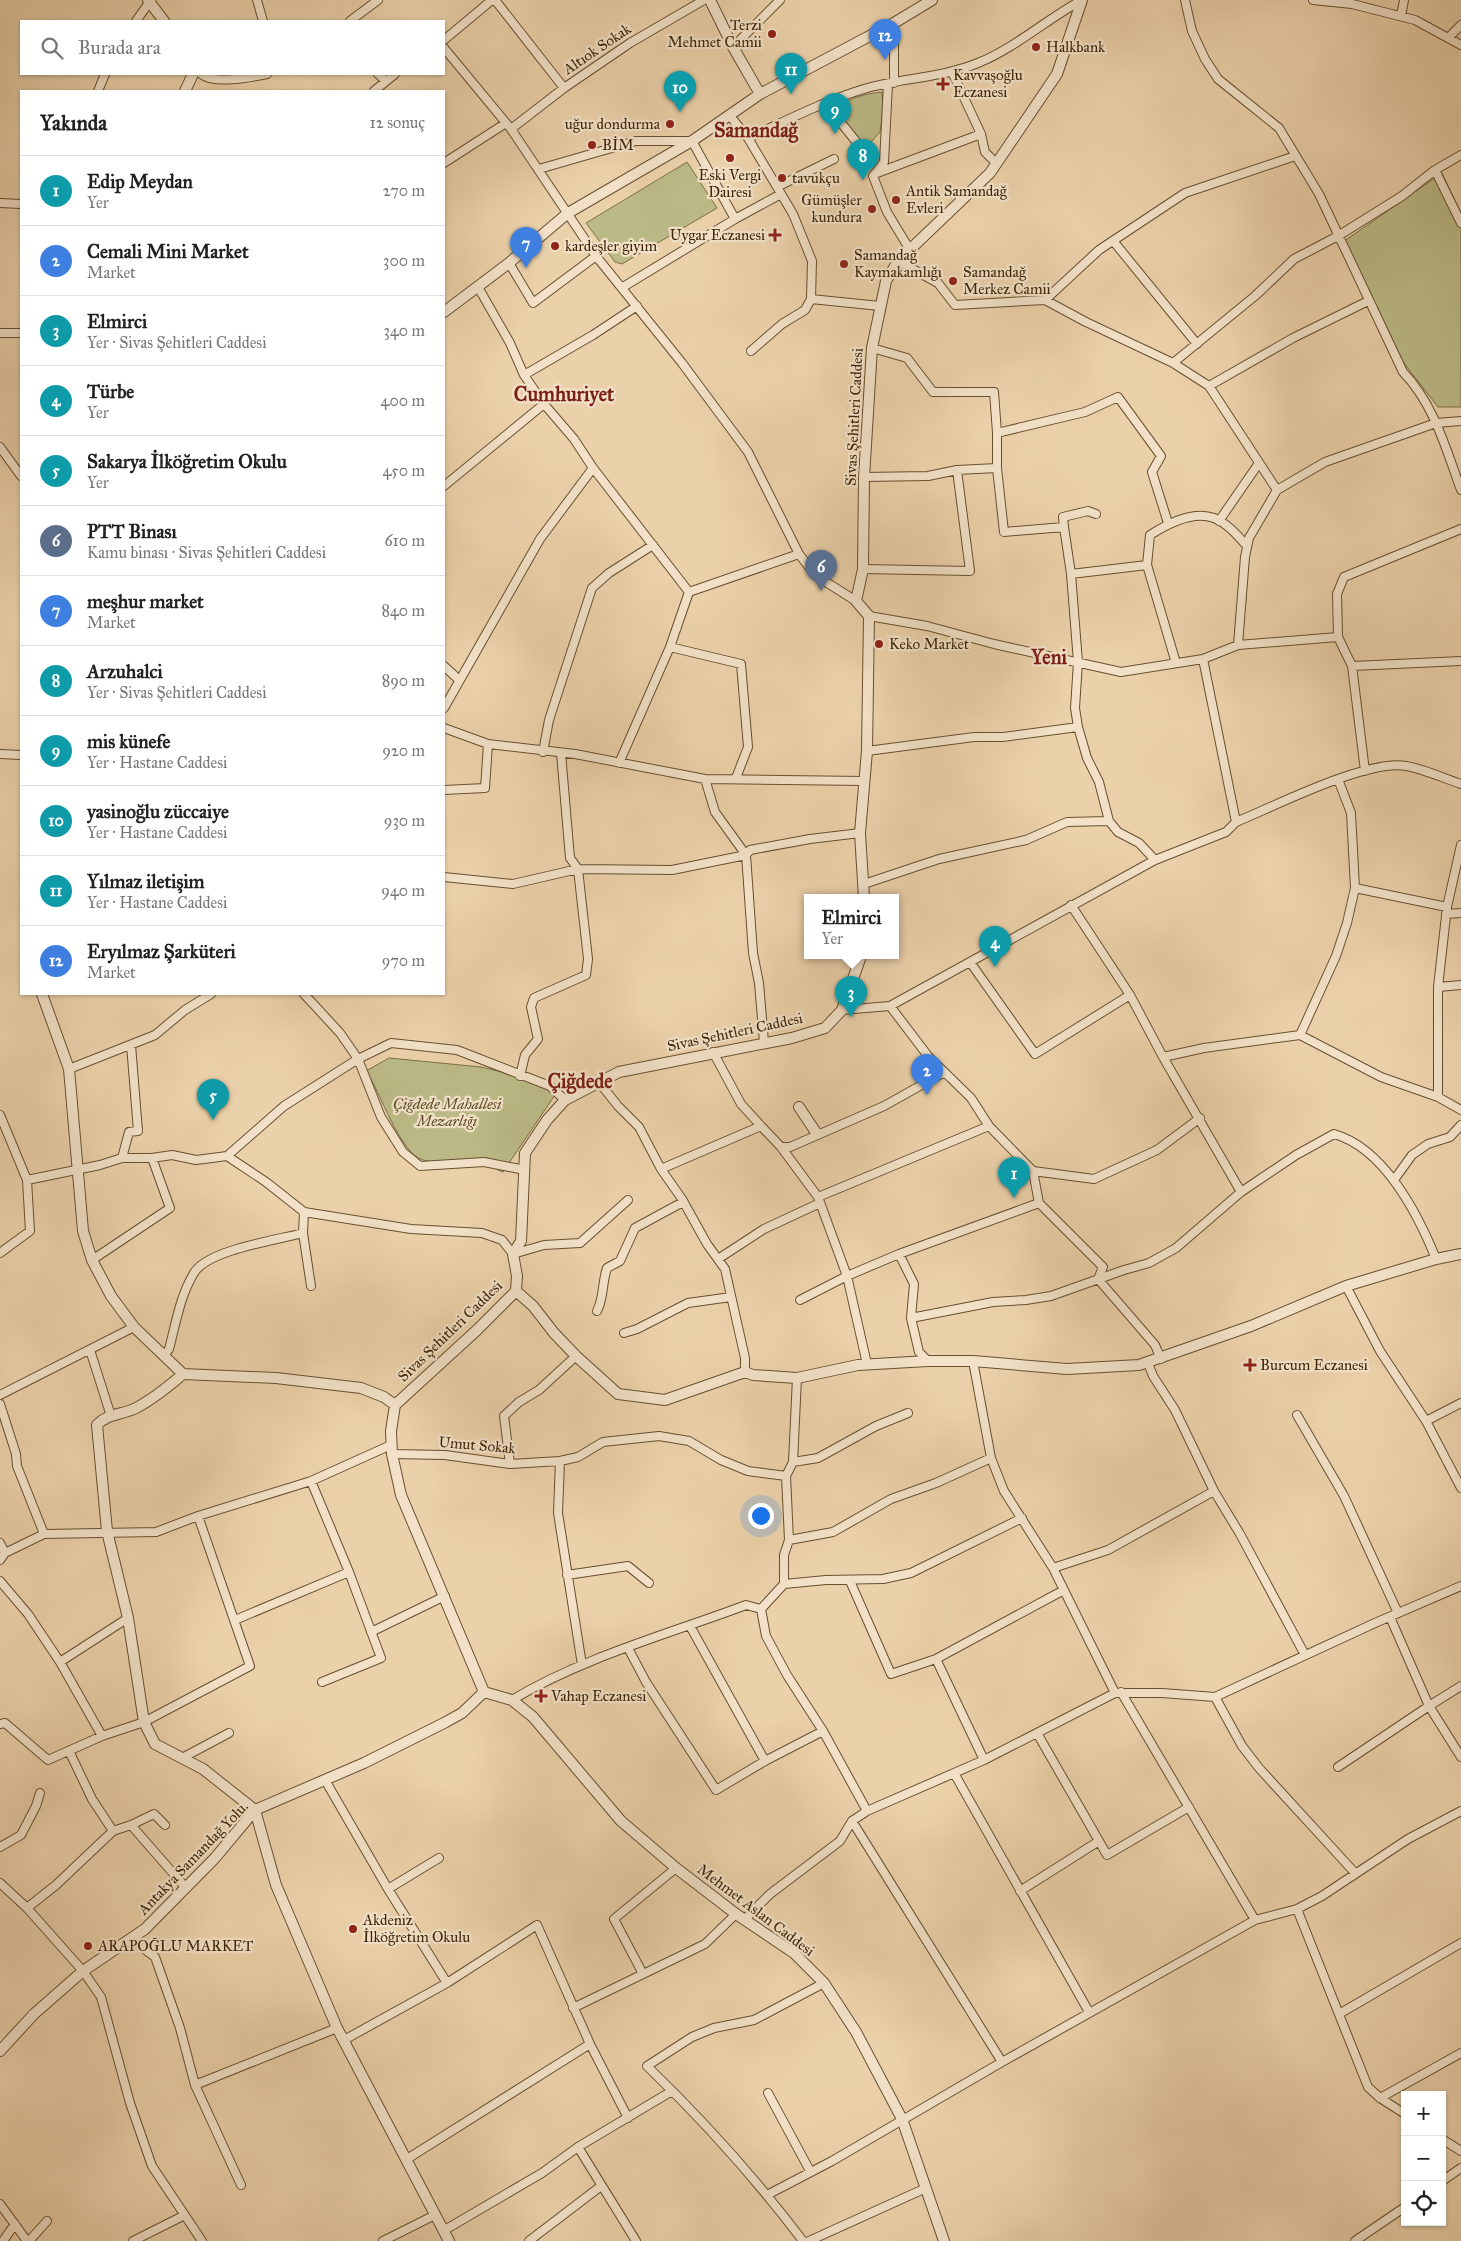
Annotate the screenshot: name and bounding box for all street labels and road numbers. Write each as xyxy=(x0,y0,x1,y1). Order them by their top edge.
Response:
street label: Altıok Sokak xyxy=(559,20,634,79)
street label: Sivas Şehitleri Caddesi xyxy=(841,347,867,487)
street label: Sivas Şehitleri Caddesi xyxy=(666,1009,804,1055)
street label: Sivas Şehitleri Caddesi xyxy=(394,1277,506,1385)
street label: Umut Sokak xyxy=(438,1433,516,1457)
street label: Antakya Samandağ Yolu. xyxy=(134,1798,252,1919)
street label: Mehmet Aslan Caddesi xyxy=(694,1860,818,1960)

